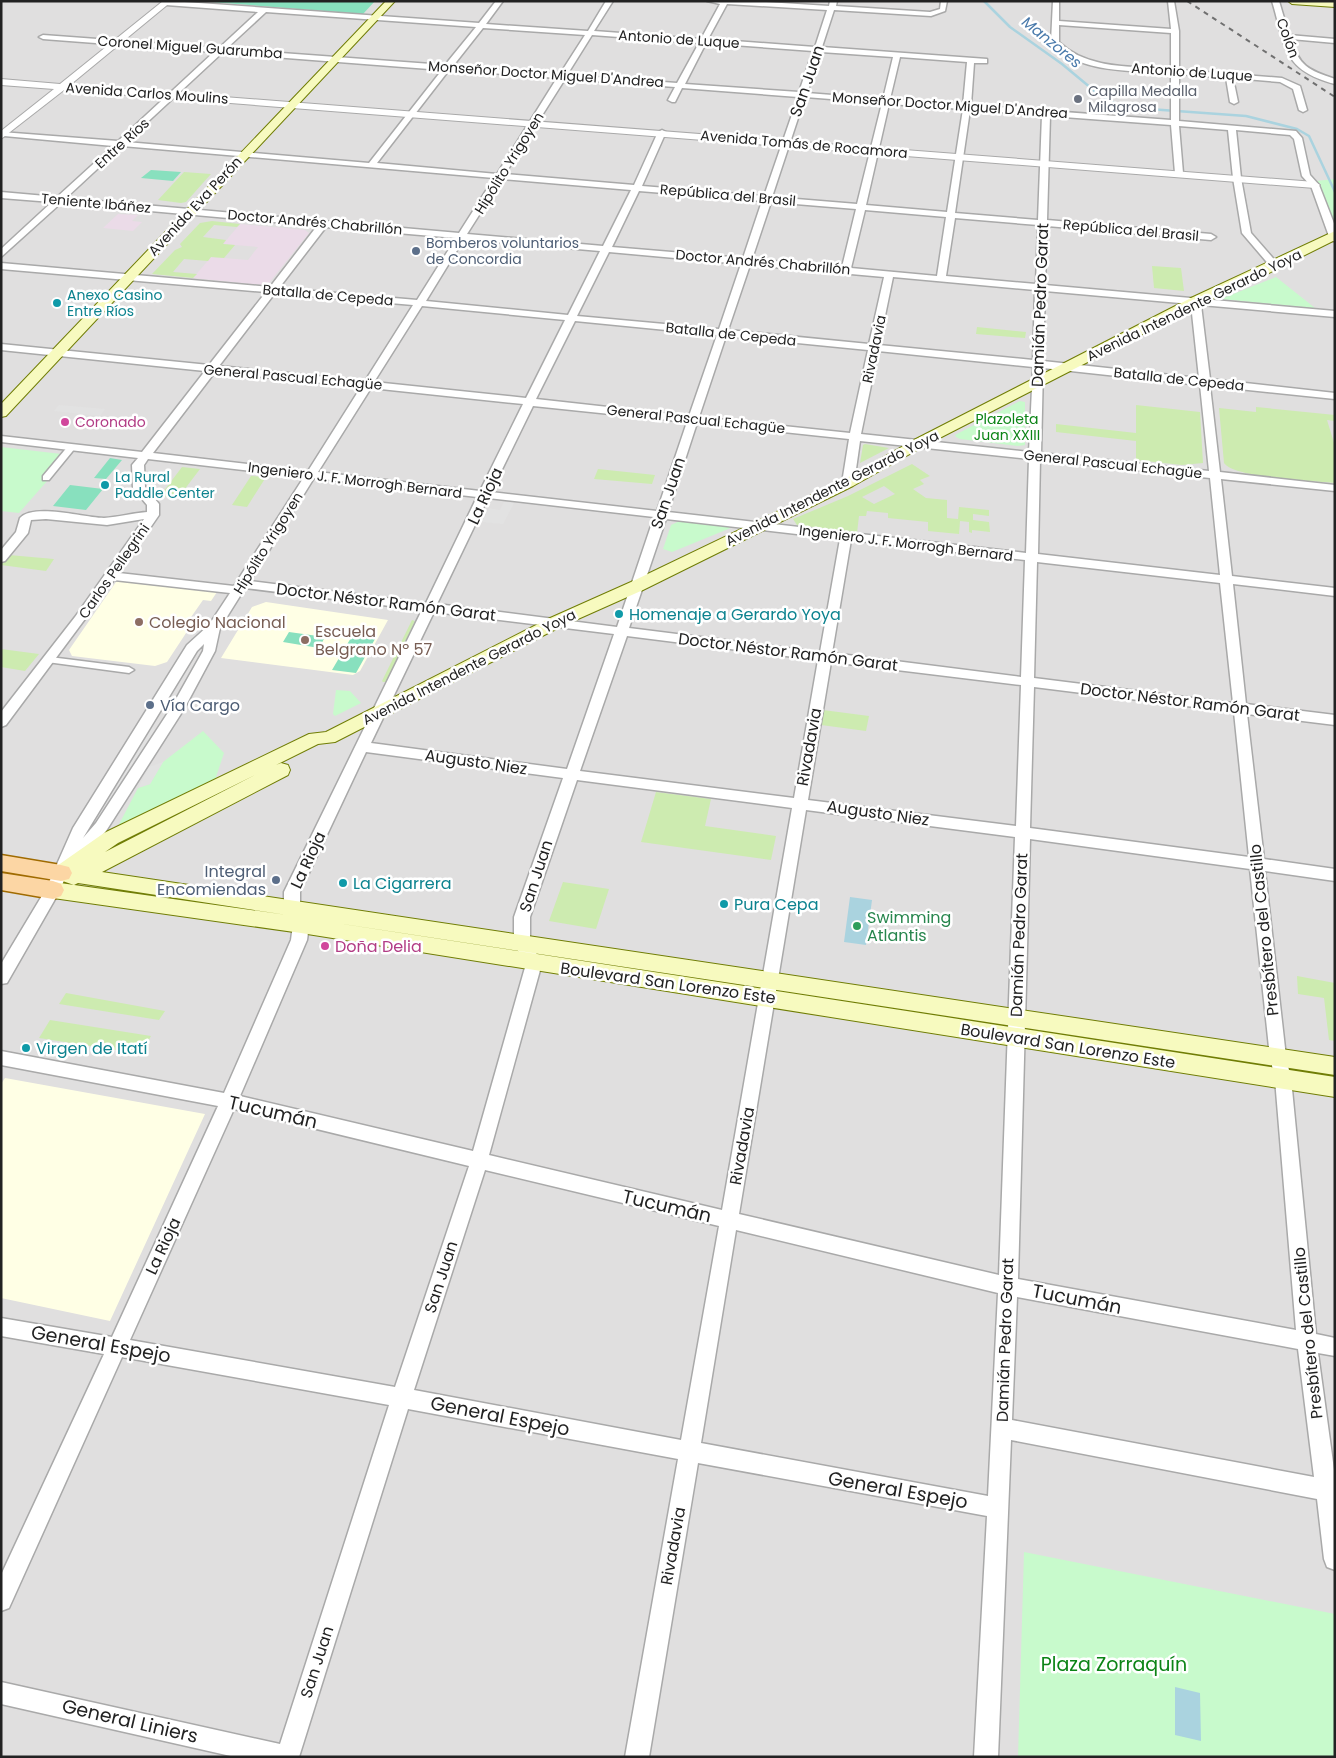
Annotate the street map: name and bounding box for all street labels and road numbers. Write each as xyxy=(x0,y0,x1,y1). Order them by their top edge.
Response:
street label: Colón xyxy=(1272,15,1304,61)
street label: Antonio de Luque xyxy=(618,25,741,53)
street label: Coronel Miguel Guarumba xyxy=(97,31,283,63)
street label: San Juan xyxy=(784,42,830,120)
street label: Monseñor Doctor Miguel D'Andrea xyxy=(427,56,665,92)
street label: Antonio de Luque xyxy=(1131,58,1254,86)
street label: Avenida Carlos Moulins xyxy=(65,77,229,109)
street label: Monseñor Doctor Miguel D'Andrea xyxy=(831,87,1069,123)
street label: Hipólito Yrigoyen xyxy=(470,108,548,218)
street label: Entre Ríos xyxy=(90,113,154,173)
street label: Avenida Tomás de Rocamora xyxy=(700,125,908,163)
street label: Avenida Eva Perón xyxy=(144,152,246,260)
street label: República del Brasil xyxy=(659,179,797,211)
street label: Teniente Ibáñez xyxy=(40,188,152,218)
street label: Doctor Andrés Chabrillón xyxy=(227,204,403,240)
street label: República del Brasil xyxy=(1062,214,1200,246)
street label: Damián Pedro Garat xyxy=(1026,222,1054,387)
street label: Doctor Andrés Chabrillón xyxy=(675,244,851,280)
street label: Avenida Intendente Gerardo Yoya xyxy=(1083,244,1305,366)
street label: Batalla de Cepeda xyxy=(262,279,394,311)
street label: Rivadavia xyxy=(857,313,891,385)
street label: Batalla de Cepeda xyxy=(665,317,797,351)
street label: General Pascual Echagüe xyxy=(203,359,383,395)
street label: Batalla de Cepeda xyxy=(1113,362,1245,396)
street label: General Pascual Echagüe xyxy=(606,400,787,438)
street label: Avenida Intendente Gerardo Yoya xyxy=(722,425,942,551)
street label: General Pascual Echagüe xyxy=(1023,445,1204,483)
street label: San Juan xyxy=(645,454,691,532)
street label: Ingeniero J. F. Morrogh Bernard xyxy=(247,457,463,503)
street label: La Rioja xyxy=(462,464,508,528)
street label: Hipólito Yrigoyen xyxy=(229,488,307,598)
street label: Carlos Pellegrini xyxy=(74,519,154,623)
street label: Ingeniero J. F. Morrogh Bernard xyxy=(798,520,1014,566)
street label: Doctor Néstor Ramón Garat xyxy=(275,577,497,627)
street label: Avenida Intendente Gerardo Yoya xyxy=(359,604,579,730)
street label: Doctor Néstor Ramón Garat xyxy=(677,627,899,677)
street label: Doctor Néstor Ramón Garat xyxy=(1079,677,1301,727)
street label: Rivadavia xyxy=(791,706,827,788)
street label: Augusto Niez xyxy=(423,743,529,781)
street label: Augusto Niez xyxy=(825,794,931,832)
street label: La Rioja xyxy=(285,828,331,892)
street label: San Juan xyxy=(514,837,558,915)
street label: Presbítero del Castillo xyxy=(1244,843,1284,1017)
street label: Damián Pedro Garat xyxy=(1005,852,1033,1017)
street label: Boulevard San Lorenzo Este xyxy=(559,957,777,1010)
street label: Boulevard San Lorenzo Este xyxy=(959,1018,1177,1074)
street label: Tucumán xyxy=(226,1089,320,1135)
street label: Rivadavia xyxy=(724,1105,760,1187)
street label: Tucumán xyxy=(620,1183,714,1229)
street label: La Rioja xyxy=(140,1214,186,1278)
street label: San Juan xyxy=(419,1238,463,1316)
street label: Presbítero del Castillo xyxy=(1288,1246,1328,1420)
street label: Damián Pedro Garat xyxy=(991,1257,1019,1422)
street label: Tucumán xyxy=(1030,1277,1124,1321)
street label: General Espejo xyxy=(29,1318,173,1370)
street label: General Espejo xyxy=(428,1389,572,1443)
street label: General Espejo xyxy=(826,1464,970,1516)
street label: Rivadavia xyxy=(655,1505,691,1587)
street label: San Juan xyxy=(295,1623,339,1701)
street label: General Liniers xyxy=(59,1692,201,1750)

